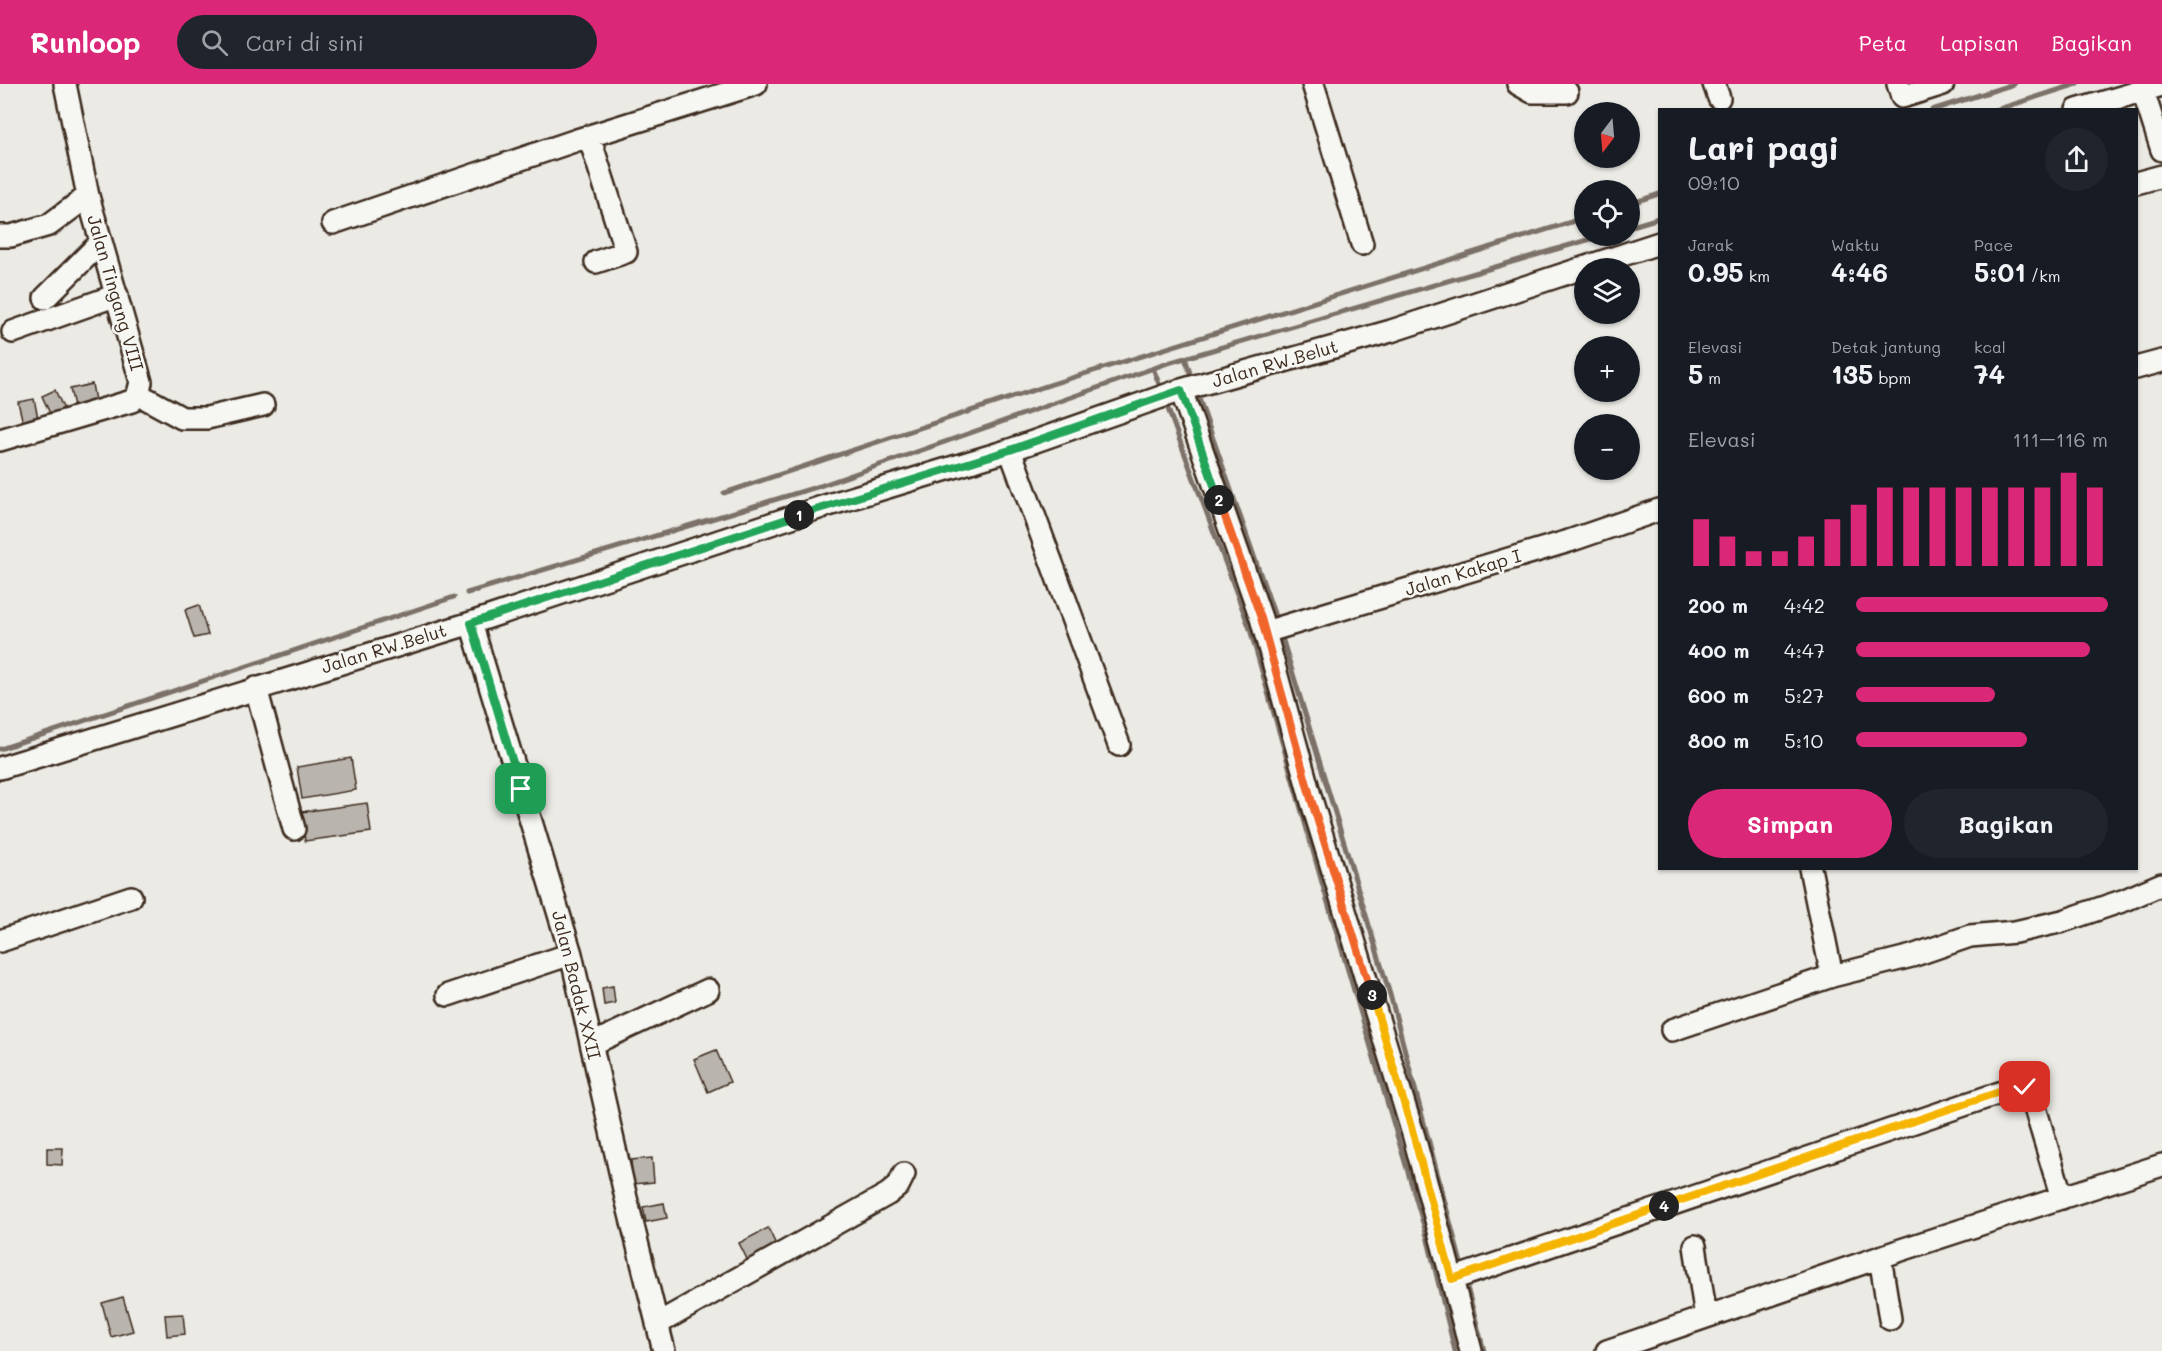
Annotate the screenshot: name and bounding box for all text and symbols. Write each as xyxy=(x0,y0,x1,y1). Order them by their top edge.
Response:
search box xyxy=(177,15,597,69)
text: Runloop xyxy=(30,24,141,60)
icon: search xyxy=(198,26,231,59)
text: Cari di sini xyxy=(246,28,364,57)
text: Peta xyxy=(1859,29,1907,56)
text: Lapisan xyxy=(1940,29,2018,56)
text: Bagikan xyxy=(2051,29,2132,56)
north arrow xyxy=(1574,102,1640,168)
map controls xyxy=(1574,102,1640,480)
text: Lari pagi xyxy=(1688,125,1840,168)
button: share xyxy=(2045,128,2108,191)
text: 09:10 xyxy=(1688,169,1740,195)
button: locate xyxy=(1574,180,1640,246)
street label: Jalan Tingang VIII xyxy=(82,212,150,374)
text: Jarak xyxy=(1688,234,1733,255)
text: Waktu xyxy=(1831,234,1879,255)
text: Pace xyxy=(1974,234,2013,255)
text: 0.95 xyxy=(1688,255,1744,289)
text: 4:46 xyxy=(1831,255,1888,289)
text: 5:01 xyxy=(1974,255,2026,289)
button: layers xyxy=(1574,258,1640,324)
text: km xyxy=(1744,265,1770,286)
text: /km xyxy=(2026,265,2060,286)
street label: Jalan RW.Belut xyxy=(1209,334,1340,392)
button: + xyxy=(1574,336,1640,402)
text: Elevasi xyxy=(1688,336,1742,357)
text: Detak jantung xyxy=(1831,336,1941,357)
text: kcal xyxy=(1974,336,2006,357)
text: 5 xyxy=(1688,357,1703,391)
text: 135 xyxy=(1831,357,1873,391)
text: 74 xyxy=(1974,357,2005,391)
text: m xyxy=(1703,367,1721,388)
text: bpm xyxy=(1873,367,1911,388)
button: − xyxy=(1574,414,1640,480)
text: Elevasi xyxy=(1688,426,1756,452)
text: 111–116 m xyxy=(2013,426,2108,452)
pin: 2 xyxy=(1204,485,1234,515)
text: 2 xyxy=(1215,489,1223,510)
pin: 1 xyxy=(784,500,814,530)
text: 1 xyxy=(795,504,803,525)
street label: Jalan Kakap I xyxy=(1402,543,1524,601)
text: 200 m xyxy=(1688,592,1748,618)
text: 4:42 xyxy=(1784,592,1825,618)
street label: Jalan RW.Belut xyxy=(318,618,449,679)
text: 400 m xyxy=(1688,637,1749,663)
text: 4:47 xyxy=(1784,637,1825,663)
text: 600 m xyxy=(1688,682,1749,708)
text: 5:27 xyxy=(1784,682,1824,708)
text: 800 m xyxy=(1688,727,1749,753)
text: 5:10 xyxy=(1784,727,1823,753)
pin xyxy=(495,763,546,814)
icon: arrive xyxy=(504,772,537,805)
button: Simpan xyxy=(1688,789,1892,858)
button: Bagikan xyxy=(1904,789,2108,858)
street label: Jalan Badak XXII xyxy=(547,908,607,1062)
pin: 3 xyxy=(1357,980,1387,1010)
text: 3 xyxy=(1367,984,1377,1005)
pin xyxy=(1999,1061,2050,1112)
icon: check xyxy=(2008,1070,2041,1103)
pin: 4 xyxy=(1649,1191,1679,1221)
text: 4 xyxy=(1659,1195,1669,1216)

